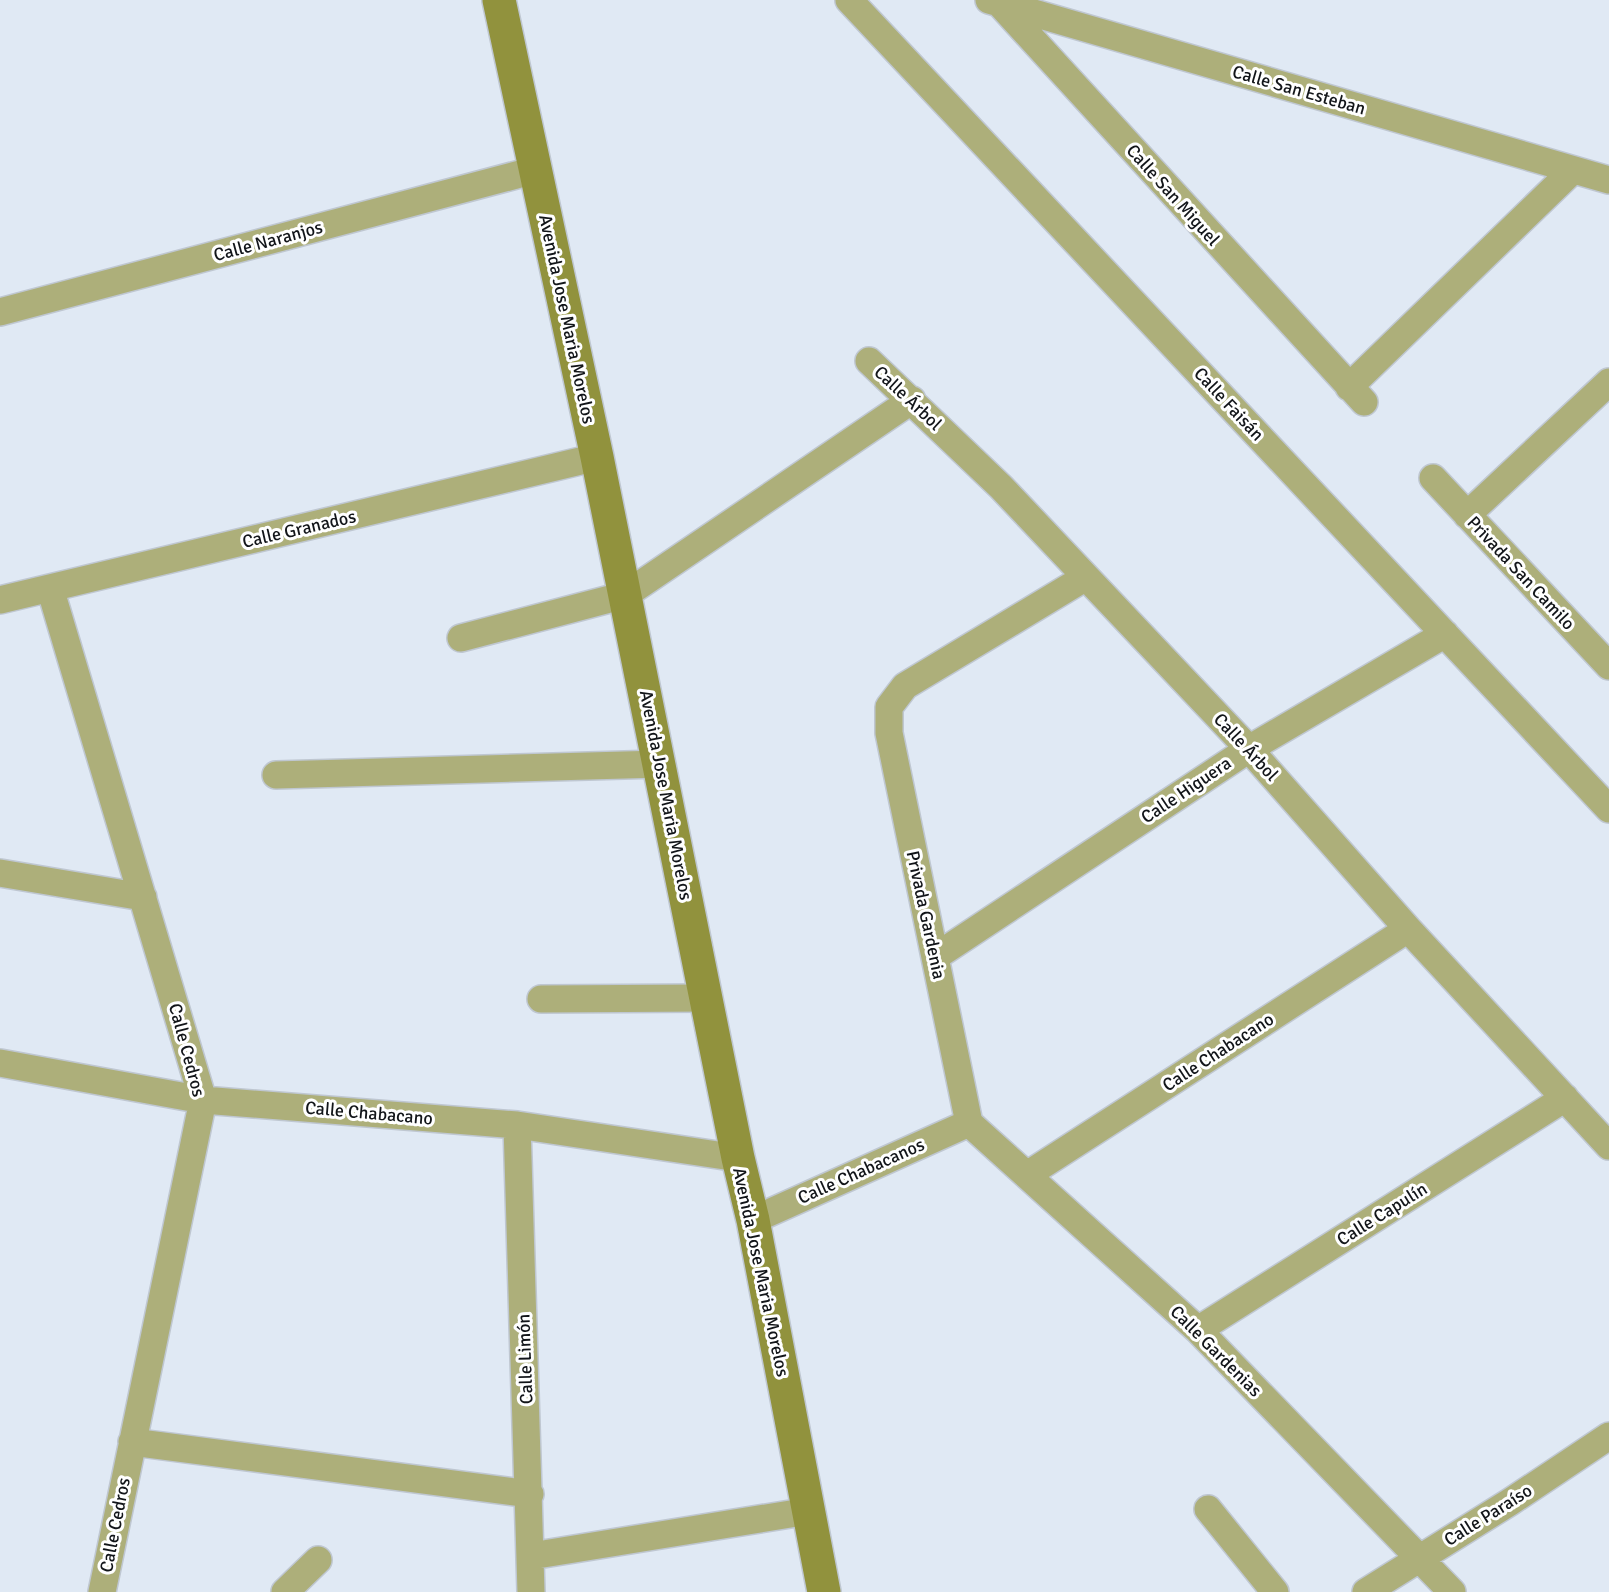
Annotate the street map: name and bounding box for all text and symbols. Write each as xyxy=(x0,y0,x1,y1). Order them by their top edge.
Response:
street label: Calle San Esteban xyxy=(1230,60,1368,120)
street label: Calle San Miguel xyxy=(1122,140,1224,250)
street label: Avenida Jose Maria Morelos xyxy=(534,212,600,426)
street label: Calle Naranjos xyxy=(211,216,325,266)
street label: Calle Árbol xyxy=(869,361,947,435)
street label: Calle Faisán xyxy=(1189,363,1269,445)
street label: Calle Granados xyxy=(240,505,358,553)
street label: Privada San Camilo xyxy=(1463,511,1579,635)
street label: Avenida Jose Maria Morelos xyxy=(635,688,697,902)
street label: Calle Árbol xyxy=(1209,708,1283,786)
street label: Calle Higuera xyxy=(1137,752,1235,828)
street label: Privada Gardenia xyxy=(902,849,950,981)
street label: Calle Cedros xyxy=(164,1001,210,1099)
street label: Calle Chabacano xyxy=(1158,1008,1278,1096)
street label: Calle Chabacano xyxy=(304,1096,434,1130)
street label: Calle Chabacanos xyxy=(794,1133,928,1209)
street label: Avenida Jose Maria Morelos xyxy=(728,1165,794,1379)
street label: Calle Capulín xyxy=(1333,1178,1431,1250)
street label: Calle Gardenias xyxy=(1166,1301,1266,1401)
street label: Calle Limón xyxy=(512,1313,538,1405)
street label: Calle Cedros xyxy=(95,1476,135,1574)
street label: Calle Paraíso xyxy=(1440,1479,1536,1551)

